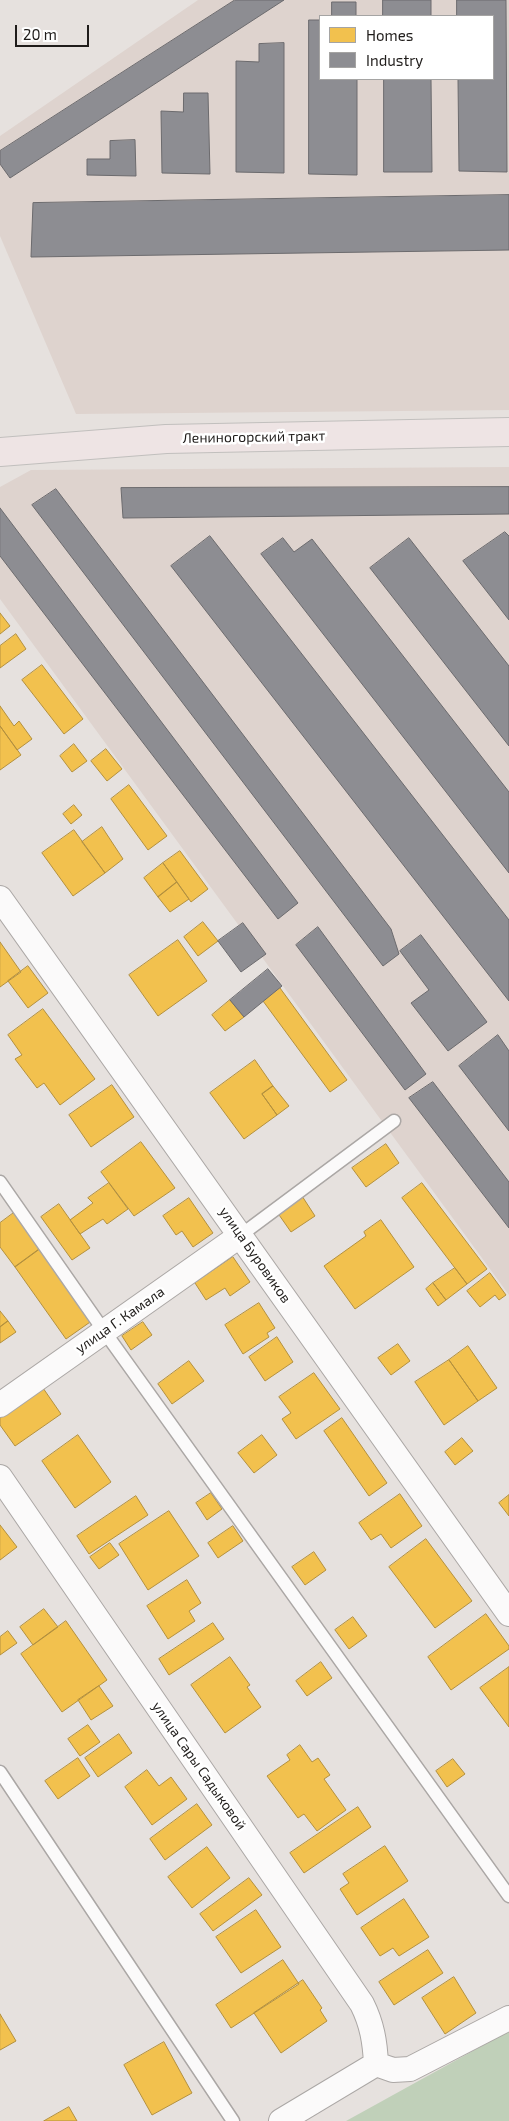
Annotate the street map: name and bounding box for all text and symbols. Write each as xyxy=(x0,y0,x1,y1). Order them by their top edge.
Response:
scale bar xyxy=(18,15,91,47)
legend xyxy=(319,15,494,80)
text: 20 m xyxy=(23,25,57,43)
text: Homes xyxy=(366,26,413,44)
text: Industry xyxy=(366,51,423,69)
street label: Лениногорский тракт xyxy=(182,427,326,447)
street label: улица Буровиков xyxy=(216,1204,294,1306)
street label: улица Г. Камала xyxy=(72,1283,168,1357)
street label: улица Сары Садыковой xyxy=(148,1699,250,1833)

